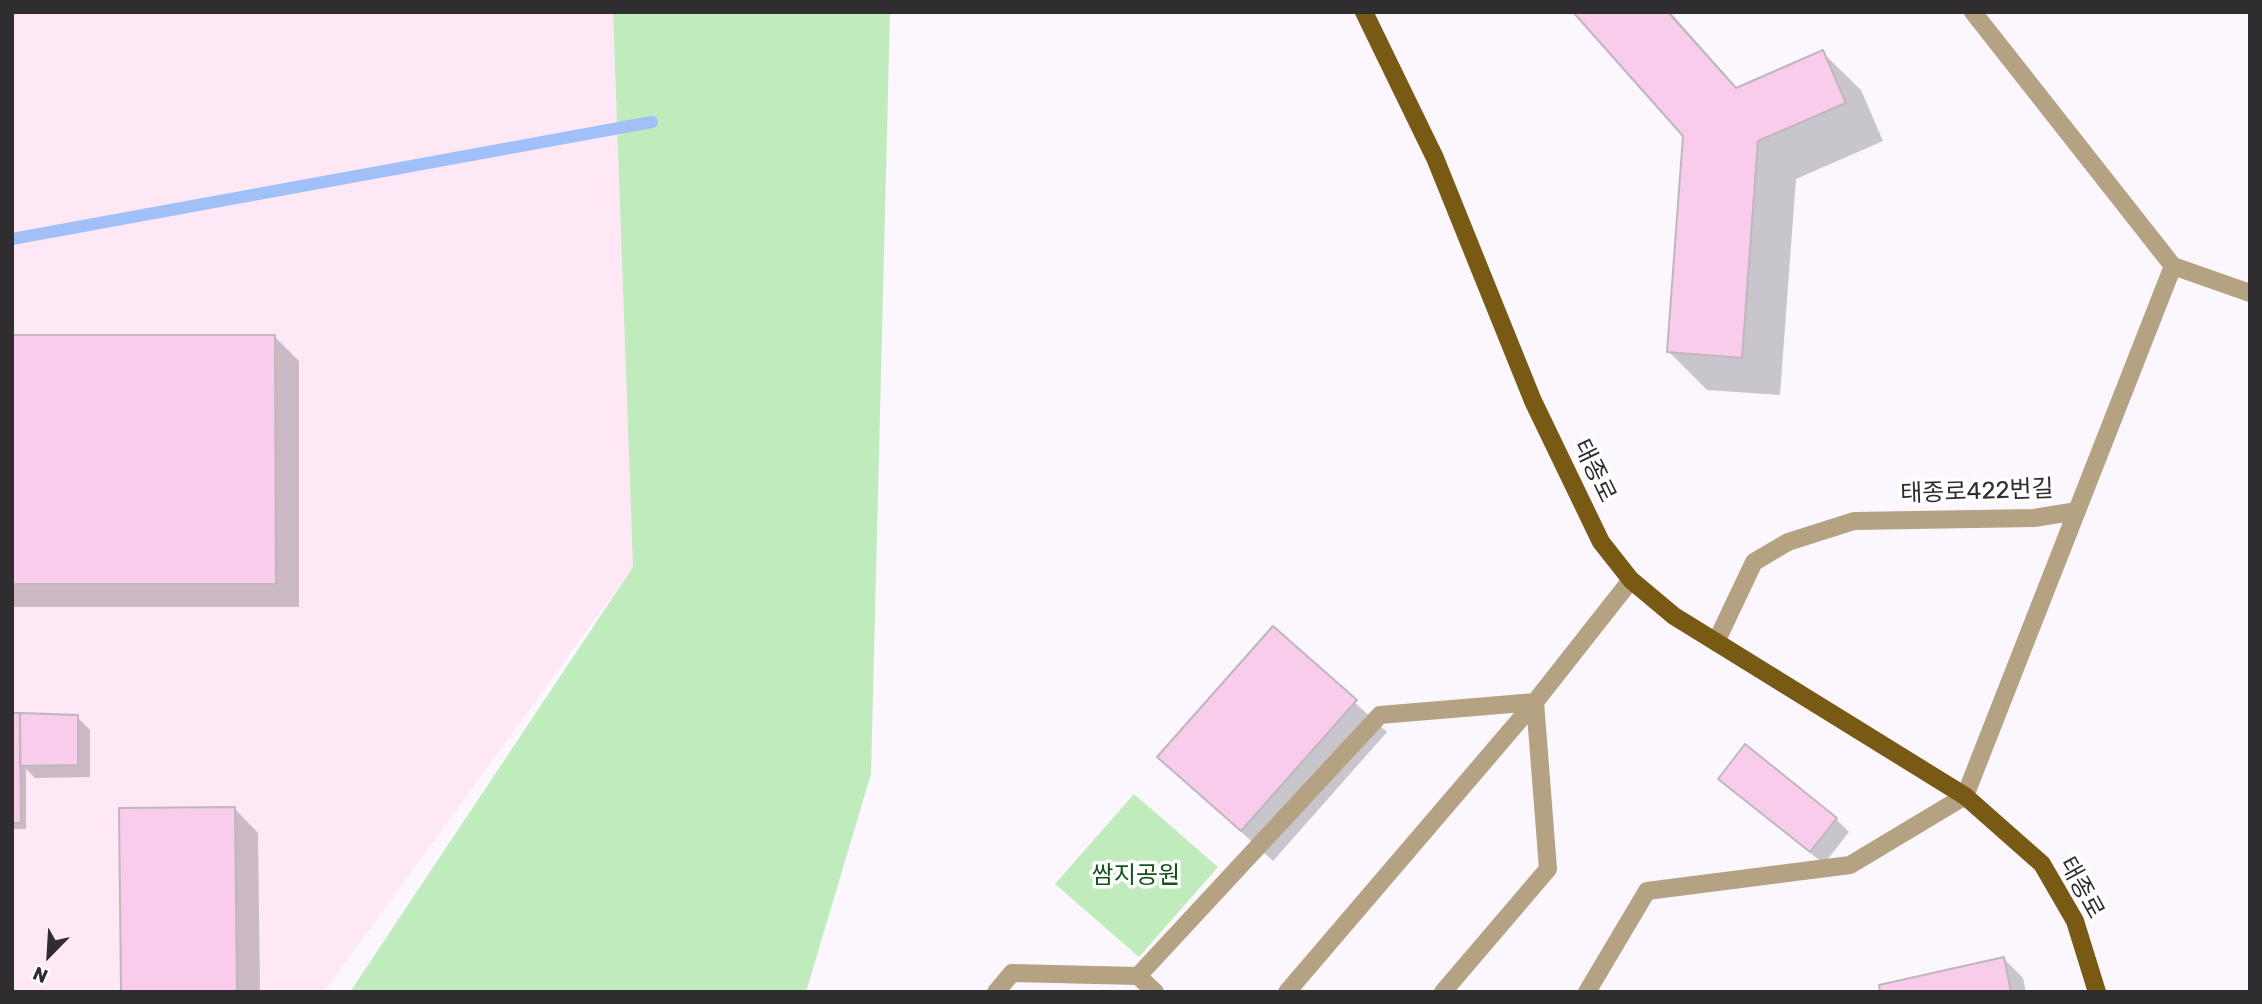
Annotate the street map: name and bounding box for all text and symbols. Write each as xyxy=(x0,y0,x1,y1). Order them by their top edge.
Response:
street label: 태종로 xyxy=(1567,435,1621,507)
street label: 태종로422번길 xyxy=(1900,475,2054,509)
street label: 태종로 xyxy=(2052,852,2110,924)
park label: 쌈지공원 xyxy=(1092,862,1180,890)
north arrow xyxy=(14,920,84,990)
text: N xyxy=(29,961,51,988)

